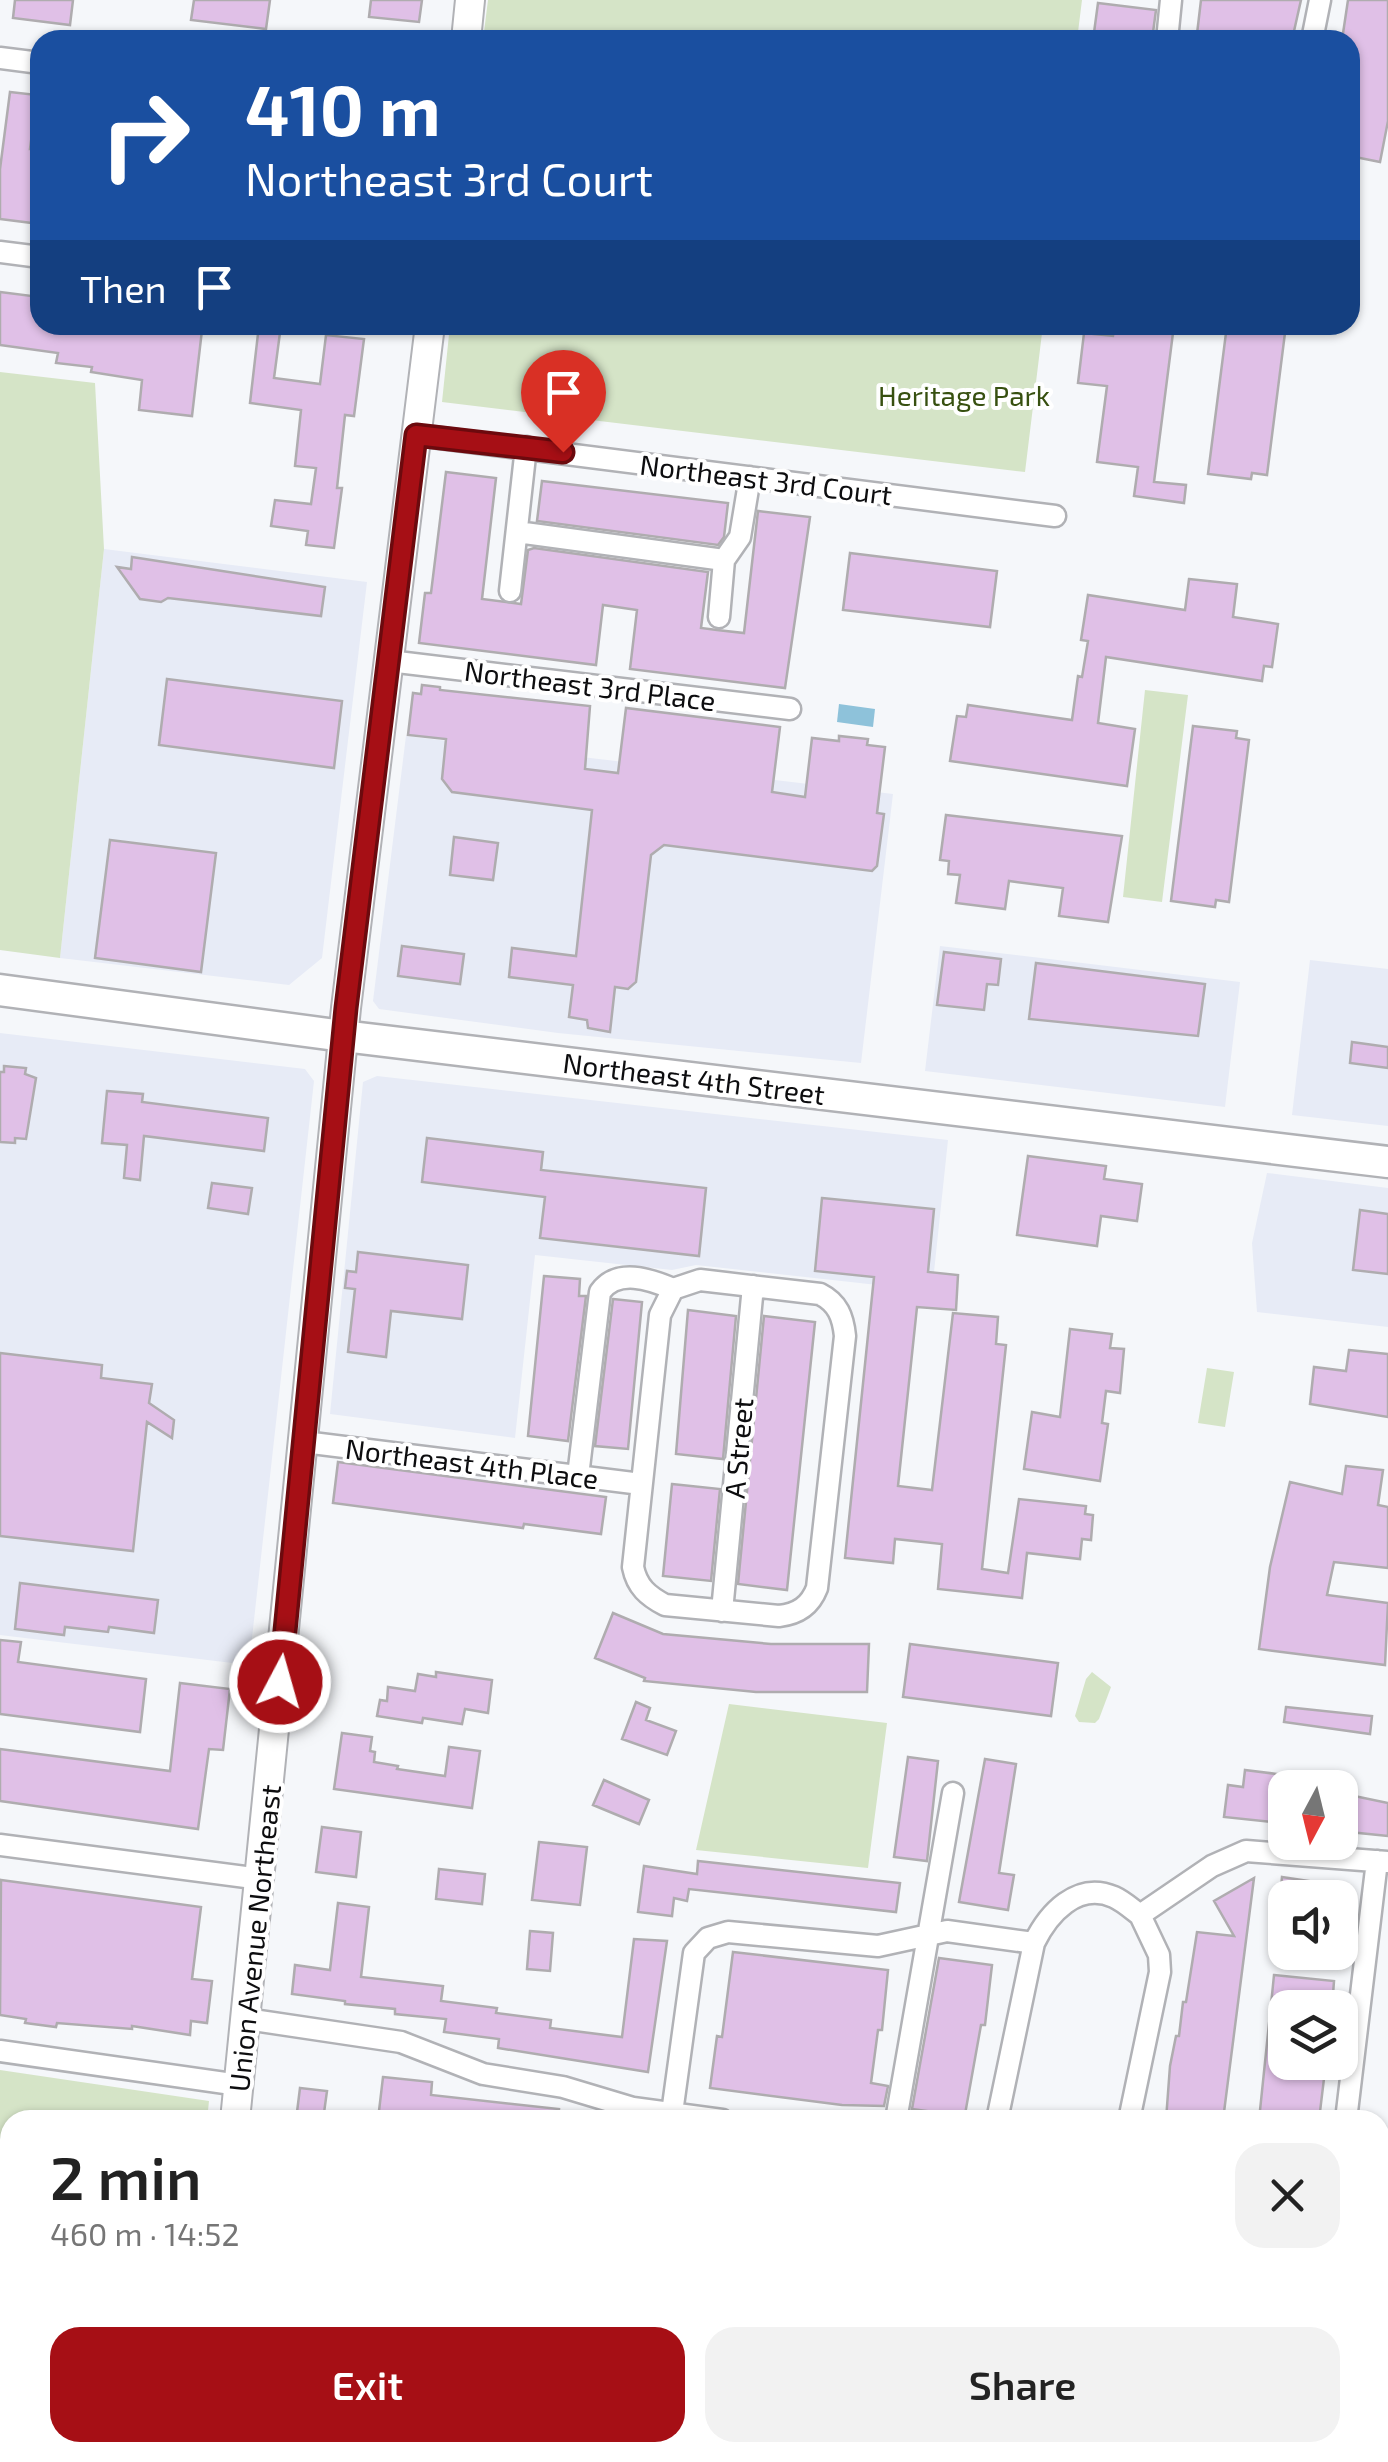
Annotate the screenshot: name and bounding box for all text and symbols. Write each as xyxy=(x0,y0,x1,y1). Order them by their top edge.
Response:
text: 410 m xyxy=(245,66,441,150)
icon: right xyxy=(80,70,210,200)
text: Northeast 3rd Court xyxy=(245,151,653,205)
icon: arrive xyxy=(187,260,242,315)
text: Then xyxy=(80,265,167,311)
pin xyxy=(521,350,606,453)
icon: arrive xyxy=(536,365,591,420)
park label: Heritage Park xyxy=(878,378,1050,412)
street label: Northeast 3rd Court xyxy=(638,447,894,511)
street label: Northeast 3rd Place xyxy=(462,653,718,717)
street label: Northeast 4th Street xyxy=(561,1045,827,1111)
street label: A Street xyxy=(717,1396,759,1500)
street label: Northeast 4th Place xyxy=(344,1431,600,1495)
position arrow xyxy=(228,1630,332,1734)
north arrow xyxy=(1268,1770,1358,1860)
map controls xyxy=(1268,1770,1358,2080)
street label: Union Avenue Northeast xyxy=(221,1783,287,2093)
button: sound xyxy=(1268,1880,1358,1970)
button: layers xyxy=(1268,1990,1358,2080)
text: 2 min xyxy=(50,2140,202,2212)
button: close xyxy=(1235,2143,1340,2248)
text: 460 m · 14:52 xyxy=(50,2214,239,2252)
button: Exit xyxy=(50,2327,685,2442)
button: Share xyxy=(705,2327,1340,2442)

